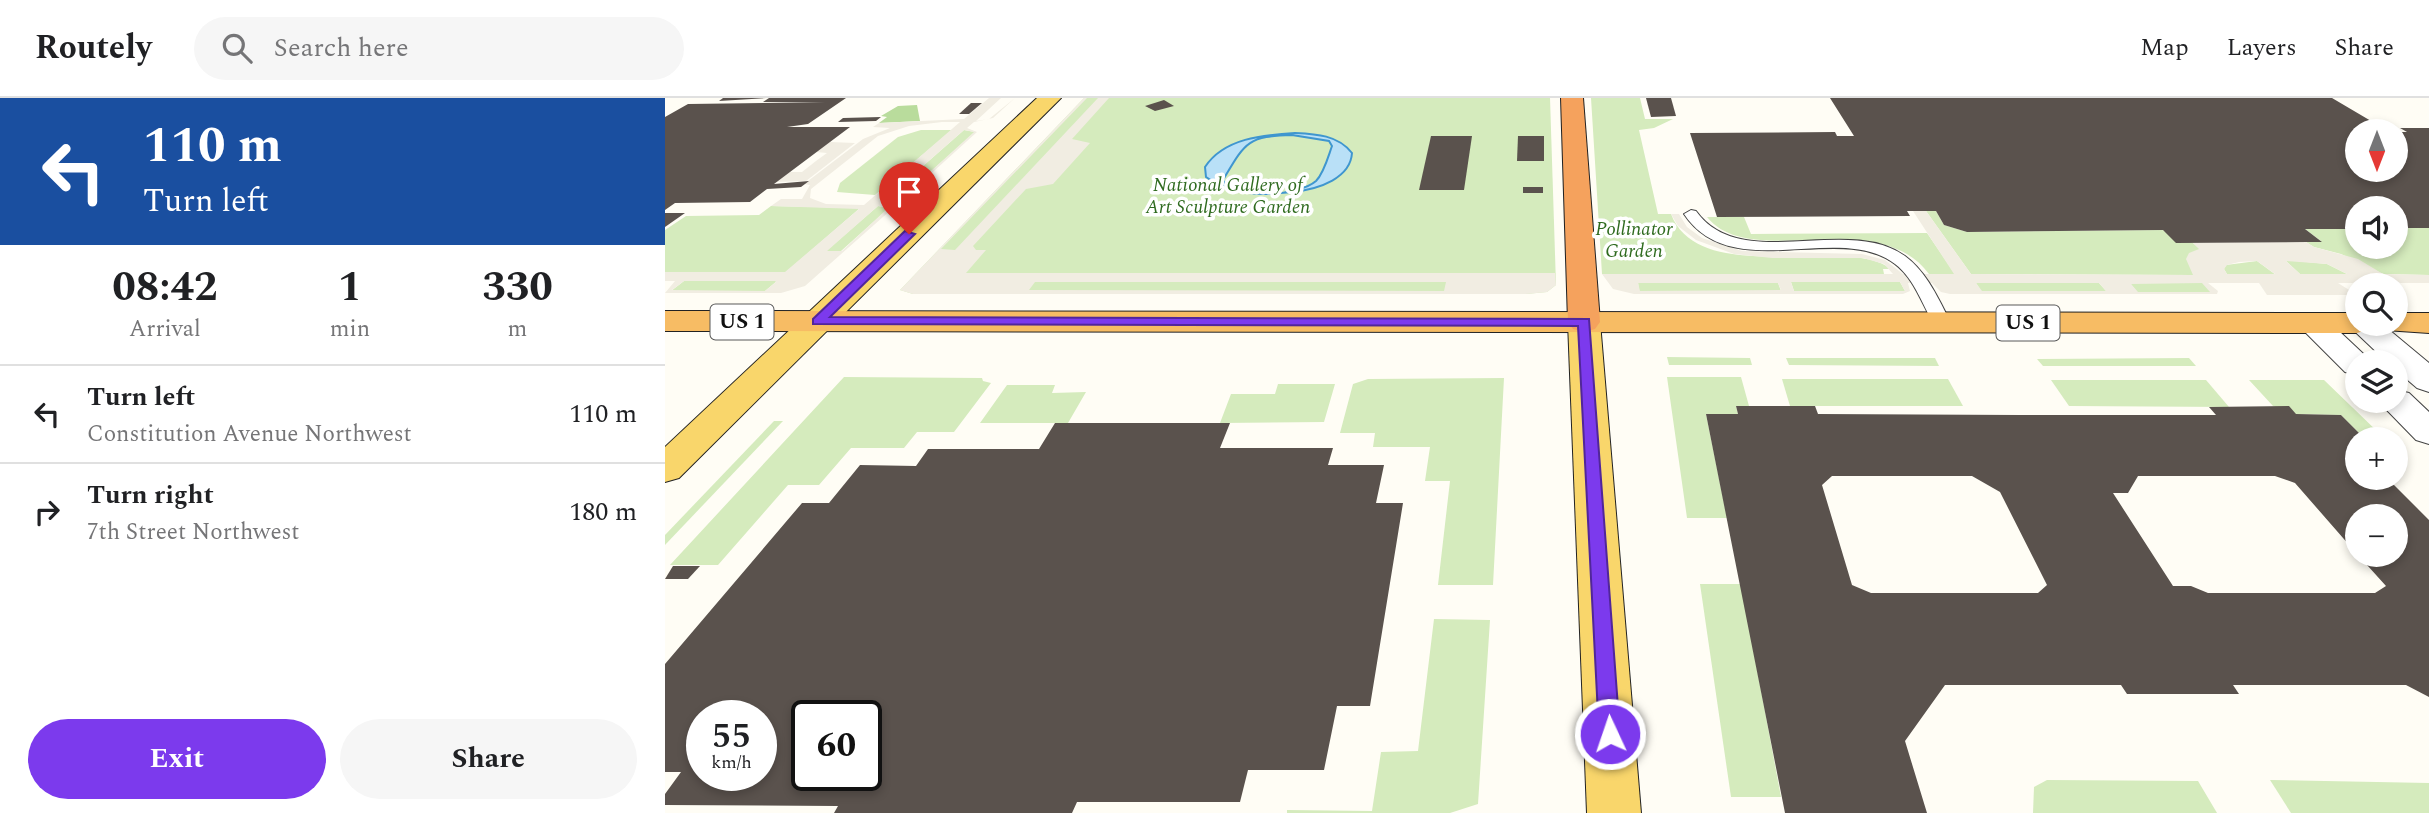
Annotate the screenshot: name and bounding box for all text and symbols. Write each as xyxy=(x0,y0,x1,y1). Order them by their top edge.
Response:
search box xyxy=(194,17,684,80)
text: Routely xyxy=(35,23,152,73)
text: Search here xyxy=(274,28,409,68)
icon: search xyxy=(218,29,256,67)
text: Map xyxy=(2140,30,2189,66)
text: Layers xyxy=(2227,30,2297,66)
text: Share xyxy=(2335,30,2394,66)
text: 110 m xyxy=(143,109,282,184)
north arrow xyxy=(2345,119,2408,182)
map controls xyxy=(2345,119,2408,567)
icon: left xyxy=(28,126,119,217)
pin xyxy=(879,162,939,234)
park label: National Gallery of Art Sculpture Garden xyxy=(1145,171,1310,222)
icon: arrive xyxy=(890,173,928,211)
text: Turn left xyxy=(143,177,269,226)
button: sound xyxy=(2345,196,2408,259)
park label: Pollinator Garden xyxy=(1595,215,1673,266)
text: 08:42 xyxy=(112,256,218,319)
text: 1 xyxy=(338,256,362,319)
text: 330 xyxy=(482,256,553,319)
button: search xyxy=(2345,273,2408,336)
road number: US 1 xyxy=(711,304,773,340)
road number: US 1 xyxy=(1997,306,2059,341)
text: Arrival xyxy=(129,312,201,347)
text: min xyxy=(330,312,370,347)
text: m xyxy=(508,312,527,347)
button: layers xyxy=(2345,350,2408,413)
text: Turn left xyxy=(87,377,195,417)
text: 110 m xyxy=(569,394,637,434)
icon: left xyxy=(28,395,66,433)
text: Constitution Avenue Northwest xyxy=(87,417,412,452)
button: + xyxy=(2345,427,2408,490)
text: Turn right xyxy=(87,475,214,515)
text: 180 m xyxy=(569,492,637,532)
icon: right xyxy=(28,493,66,531)
button: − xyxy=(2345,504,2408,567)
text: 7th Street Northwest xyxy=(87,515,299,550)
position arrow xyxy=(1573,697,1647,771)
speed limit sign: 60 xyxy=(791,700,882,791)
text: 55 xyxy=(712,710,751,763)
button: Exit xyxy=(28,719,326,799)
button: Share xyxy=(340,719,637,799)
text: km/h xyxy=(711,749,752,776)

